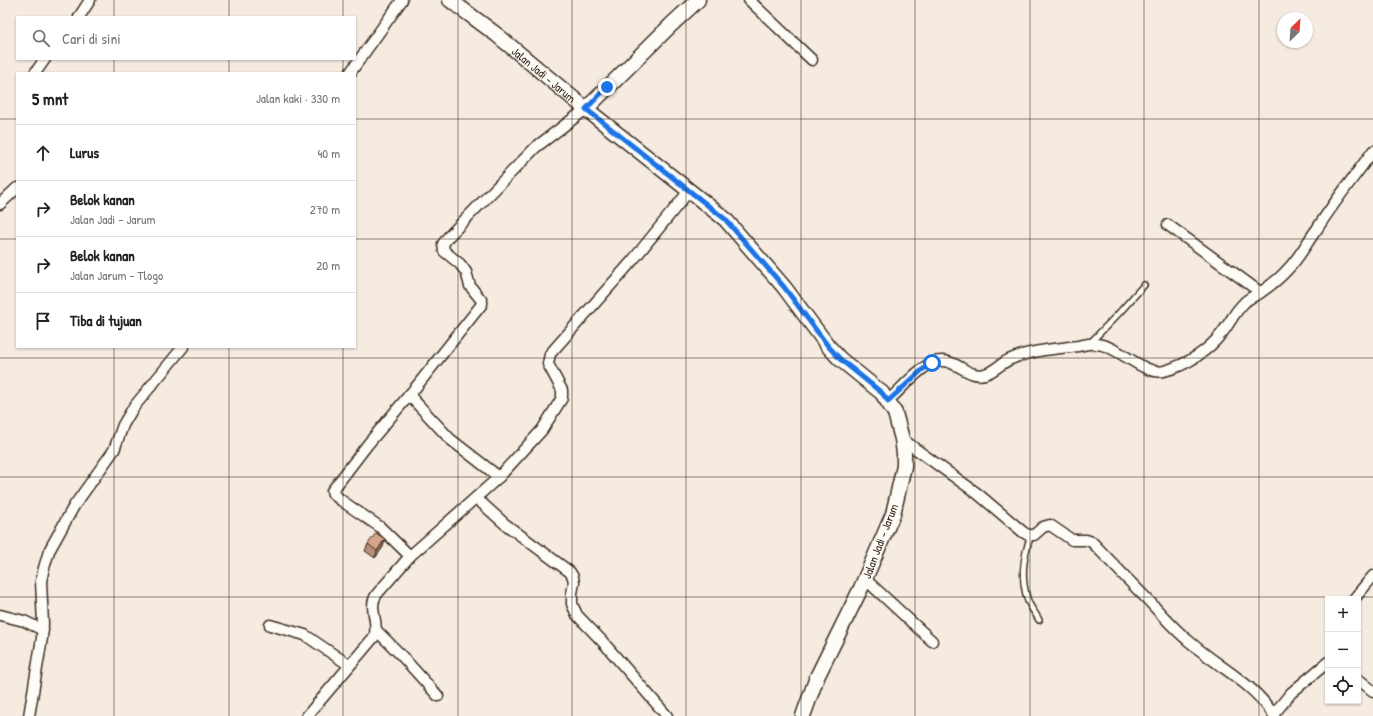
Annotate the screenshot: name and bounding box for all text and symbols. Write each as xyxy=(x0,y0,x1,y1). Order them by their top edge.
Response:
north arrow xyxy=(1277,12,1313,48)
search box xyxy=(16,16,356,60)
icon: search xyxy=(30,27,52,49)
text: Cari di sini xyxy=(62,28,121,49)
street label: Jalan Jadi - Jarum xyxy=(508,42,580,106)
route end xyxy=(598,78,616,96)
text: 5 mnt xyxy=(32,87,68,110)
text: Jalan kaki · 330 m xyxy=(256,89,340,107)
icon: ahead xyxy=(32,142,54,164)
text: Lurus xyxy=(70,142,99,163)
text: 40 m xyxy=(317,144,340,162)
text: Belok kanan xyxy=(70,189,135,210)
icon: right xyxy=(32,198,54,220)
text: 270 m xyxy=(310,200,340,218)
text: Jalan Jadi - Jarum xyxy=(70,210,155,228)
text: Belok kanan xyxy=(70,245,135,266)
icon: right xyxy=(32,254,54,276)
text: 20 m xyxy=(316,256,340,274)
text: Jalan Jarum - Tlogo xyxy=(70,266,163,284)
icon: arrive xyxy=(32,310,54,332)
text: Tiba di tujuan xyxy=(70,310,142,331)
route start xyxy=(923,354,941,372)
street label: Jalan Jadi - Jarum xyxy=(858,501,902,581)
map controls xyxy=(1325,596,1361,704)
button: + xyxy=(1325,596,1361,632)
button: − xyxy=(1325,632,1361,668)
button: locate xyxy=(1325,668,1361,704)

